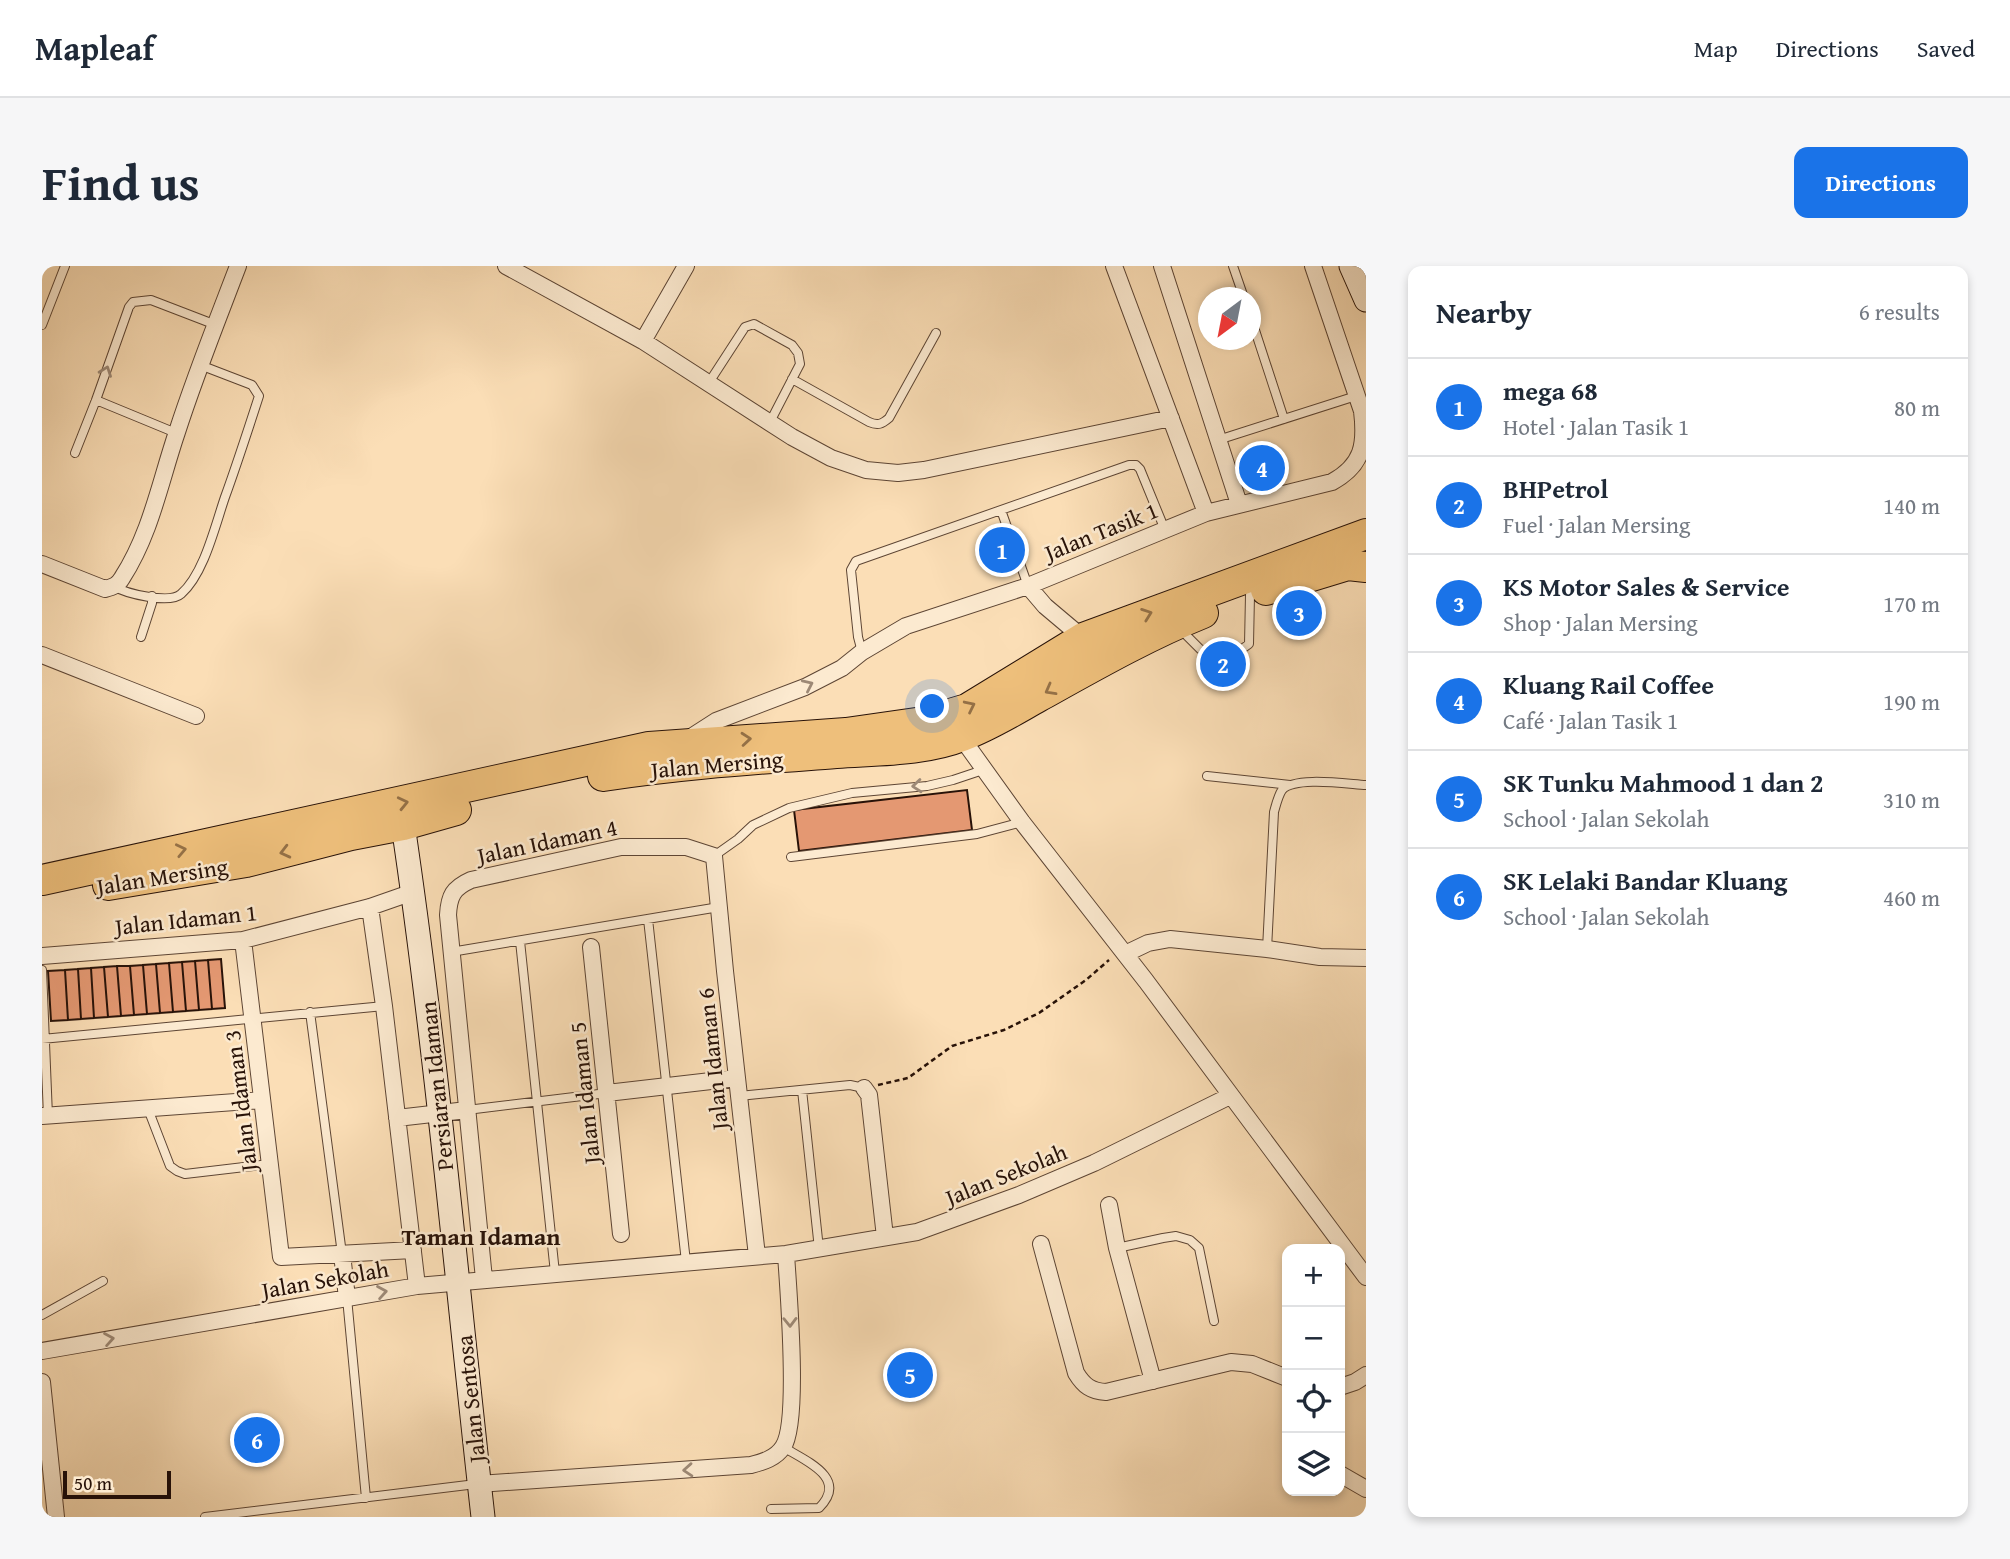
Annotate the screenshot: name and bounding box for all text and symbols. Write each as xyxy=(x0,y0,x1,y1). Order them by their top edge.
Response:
text: Mapleaf xyxy=(35,24,154,72)
text: Map xyxy=(1694,31,1738,66)
text: Directions xyxy=(1776,31,1879,66)
text: Saved xyxy=(1917,31,1975,66)
text: Find us xyxy=(42,146,200,218)
button: Directions xyxy=(1794,147,1968,218)
north arrow xyxy=(1198,287,1261,350)
text: Nearby xyxy=(1436,290,1532,334)
text: 6 results xyxy=(1859,295,1940,328)
one-way arrow xyxy=(98,366,112,378)
text: mega 68 xyxy=(1503,371,1598,410)
text: 1 xyxy=(1453,391,1465,424)
text: 80 m xyxy=(1894,391,1940,424)
text: Hotel · Jalan Tasik 1 xyxy=(1503,410,1689,443)
pin: 4 xyxy=(1239,442,1285,494)
text: BHPetrol xyxy=(1503,469,1608,508)
text: 2 xyxy=(1453,489,1465,522)
text: 140 m xyxy=(1883,489,1940,522)
street label: Jalan Tasik 1 xyxy=(1037,493,1163,570)
text: Fuel · Jalan Mersing xyxy=(1503,508,1690,541)
pin: 1 xyxy=(979,524,1025,576)
text: KS Motor Sales & Service xyxy=(1503,567,1790,606)
pin: 3 xyxy=(1276,587,1322,639)
text: 3 xyxy=(1453,587,1465,620)
text: 170 m xyxy=(1883,587,1940,620)
text: Shop · Jalan Mersing xyxy=(1503,606,1698,639)
one-way arrow xyxy=(1140,608,1152,622)
pin: 2 xyxy=(1200,638,1246,690)
text: Kluang Rail Coffee xyxy=(1503,665,1714,704)
one-way arrow xyxy=(801,679,813,693)
one-way arrow xyxy=(1045,682,1058,695)
text: 4 xyxy=(1453,685,1465,718)
text: 190 m xyxy=(1883,685,1940,718)
your location xyxy=(915,689,949,723)
one-way arrow xyxy=(963,700,975,714)
text: Café · Jalan Tasik 1 xyxy=(1503,704,1678,737)
one-way arrow xyxy=(741,732,752,747)
street label: Jalan Mersing xyxy=(647,742,785,786)
text: SK Tunku Mahmood 1 dan 2 xyxy=(1503,763,1823,802)
one-way arrow xyxy=(911,778,922,793)
text: 5 xyxy=(1453,783,1465,816)
text: 310 m xyxy=(1883,783,1940,816)
one-way arrow xyxy=(397,796,409,811)
text: School · Jalan Sekolah xyxy=(1503,802,1710,835)
street label: Jalan Idaman 4 xyxy=(471,810,620,873)
one-way arrow xyxy=(174,844,186,859)
one-way arrow xyxy=(279,844,291,859)
street label: Jalan Mersing xyxy=(91,849,231,903)
text: SK Lelaki Bandar Kluang xyxy=(1503,861,1788,900)
text: 6 xyxy=(1453,881,1465,914)
text: 460 m xyxy=(1883,881,1940,914)
street label: Jalan Idaman 1 xyxy=(111,895,259,943)
text: School · Jalan Sekolah xyxy=(1503,900,1710,933)
street label: Jalan Idaman 6 xyxy=(688,986,736,1134)
street label: Persiaran Idaman xyxy=(411,1000,461,1172)
street label: Jalan Idaman 5 xyxy=(560,1020,608,1168)
street label: Jalan Idaman 3 xyxy=(215,1028,265,1177)
street label: Jalan Sekolah xyxy=(937,1135,1072,1215)
district label: Taman Idaman xyxy=(401,1219,561,1254)
map controls xyxy=(1282,1244,1345,1496)
button: + xyxy=(1282,1244,1345,1307)
street label: Jalan Sekolah xyxy=(256,1252,391,1307)
one-way arrow xyxy=(376,1285,388,1300)
button: − xyxy=(1282,1307,1345,1370)
one-way arrow xyxy=(782,1317,798,1327)
one-way arrow xyxy=(103,1332,115,1347)
street label: Jalan Sentosa xyxy=(447,1333,493,1467)
pin: 5 xyxy=(887,1349,933,1401)
button: locate xyxy=(1282,1370,1345,1433)
pin: 6 xyxy=(234,1414,280,1466)
button: layers xyxy=(1282,1433,1345,1496)
one-way arrow xyxy=(682,1462,693,1477)
scale bar xyxy=(63,1468,172,1500)
text: 50 m xyxy=(74,1469,112,1497)

